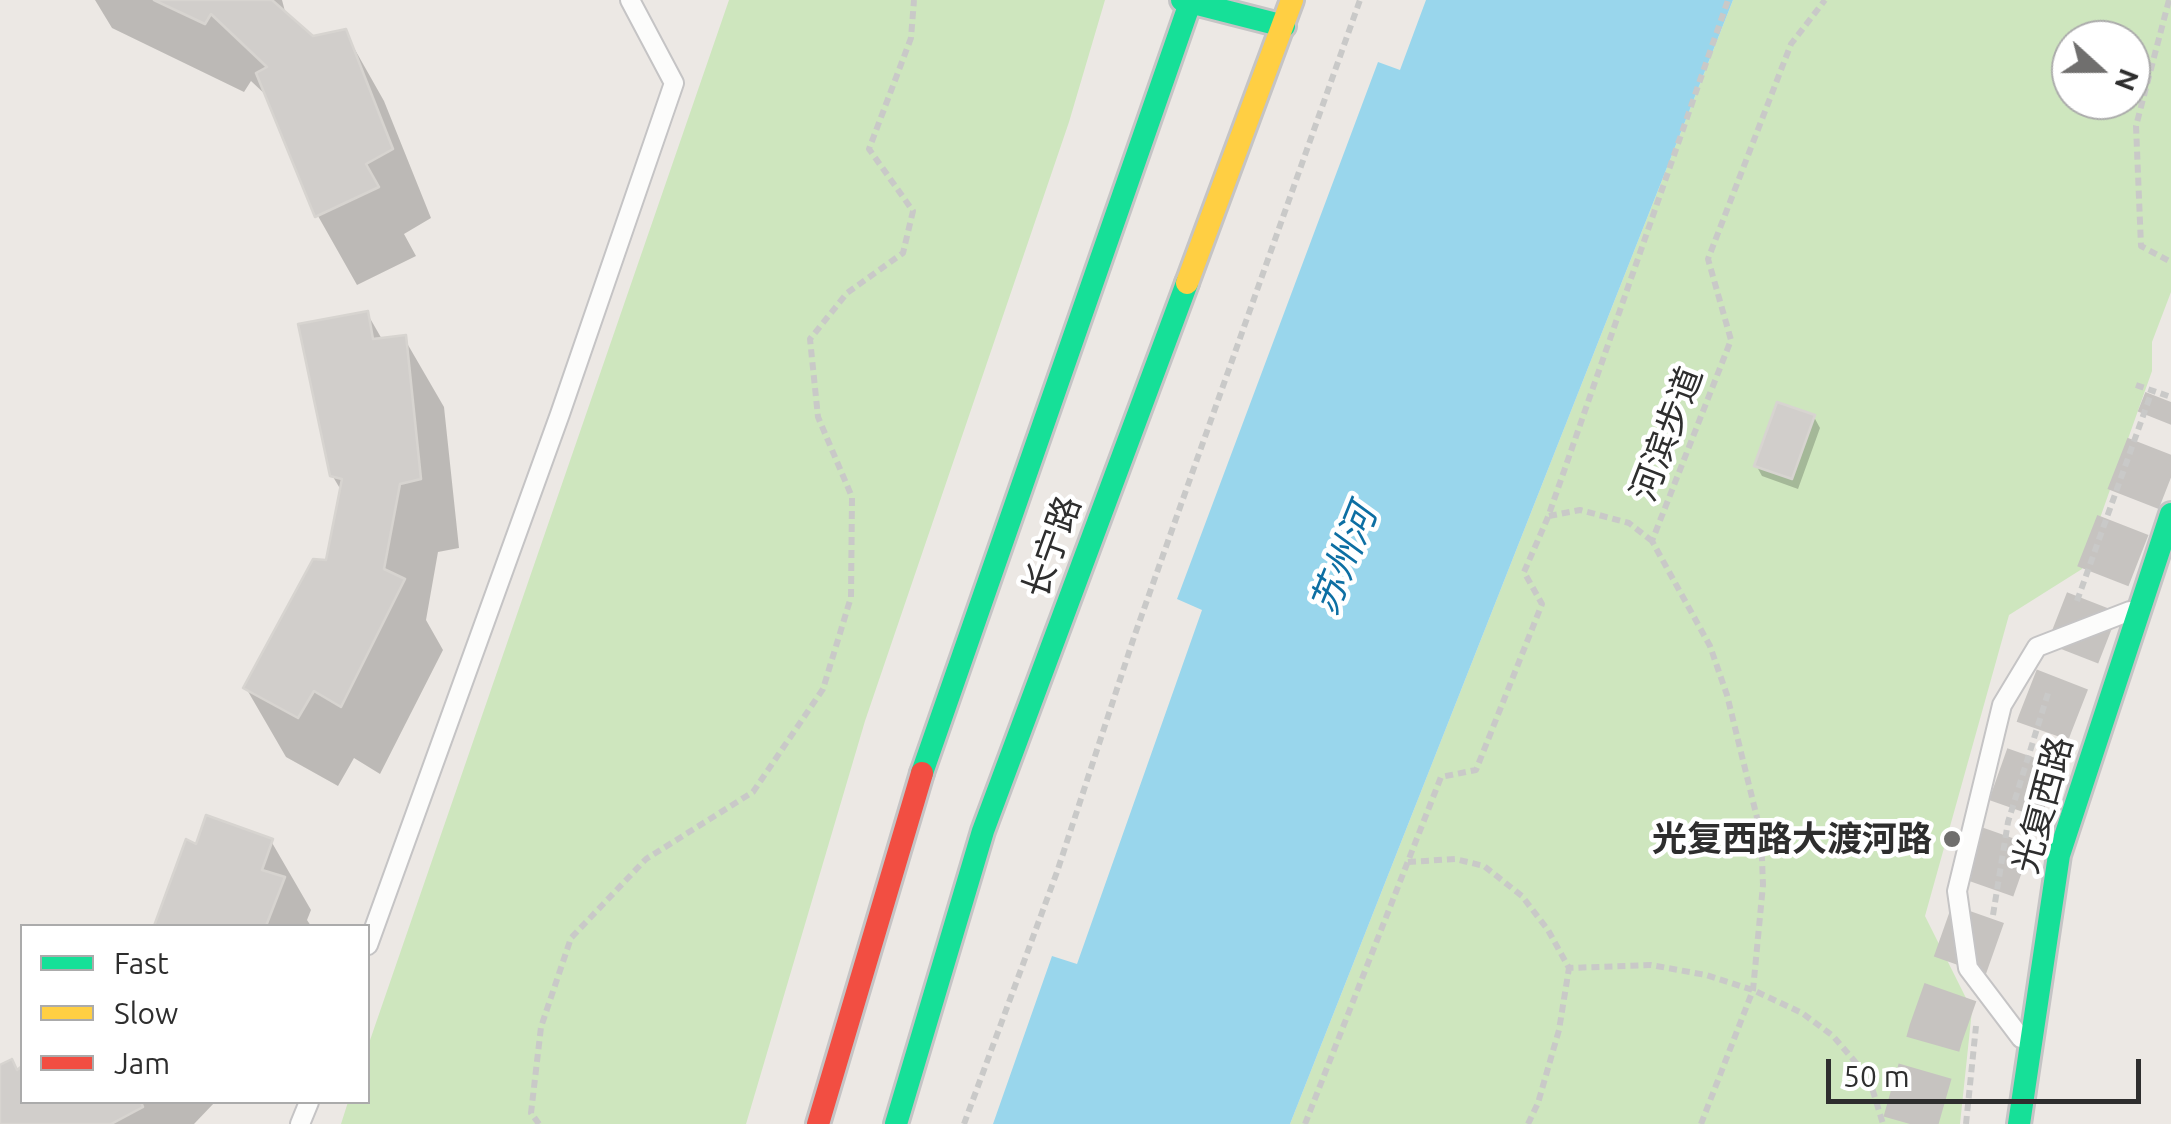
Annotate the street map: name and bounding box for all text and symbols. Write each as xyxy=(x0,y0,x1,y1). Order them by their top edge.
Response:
north arrow xyxy=(2051,20,2151,120)
text: N xyxy=(2109,65,2146,96)
street label: 河滨步道 xyxy=(1622,361,1712,507)
street label: 长宁路 xyxy=(1014,490,1090,604)
water label: 苏州河 xyxy=(1302,499,1386,621)
street label: 光复西路 xyxy=(2005,732,2081,878)
place label: 光复西路大渡河路 xyxy=(1652,818,1932,860)
marker: 光复西路大渡河路 xyxy=(1941,828,1963,850)
legend xyxy=(20,924,370,1104)
text: Fast xyxy=(114,946,169,980)
text: Slow xyxy=(114,996,178,1030)
scale bar xyxy=(1831,1039,2146,1101)
text: Jam xyxy=(114,1046,170,1080)
text: 50 m xyxy=(1843,1059,1910,1093)

